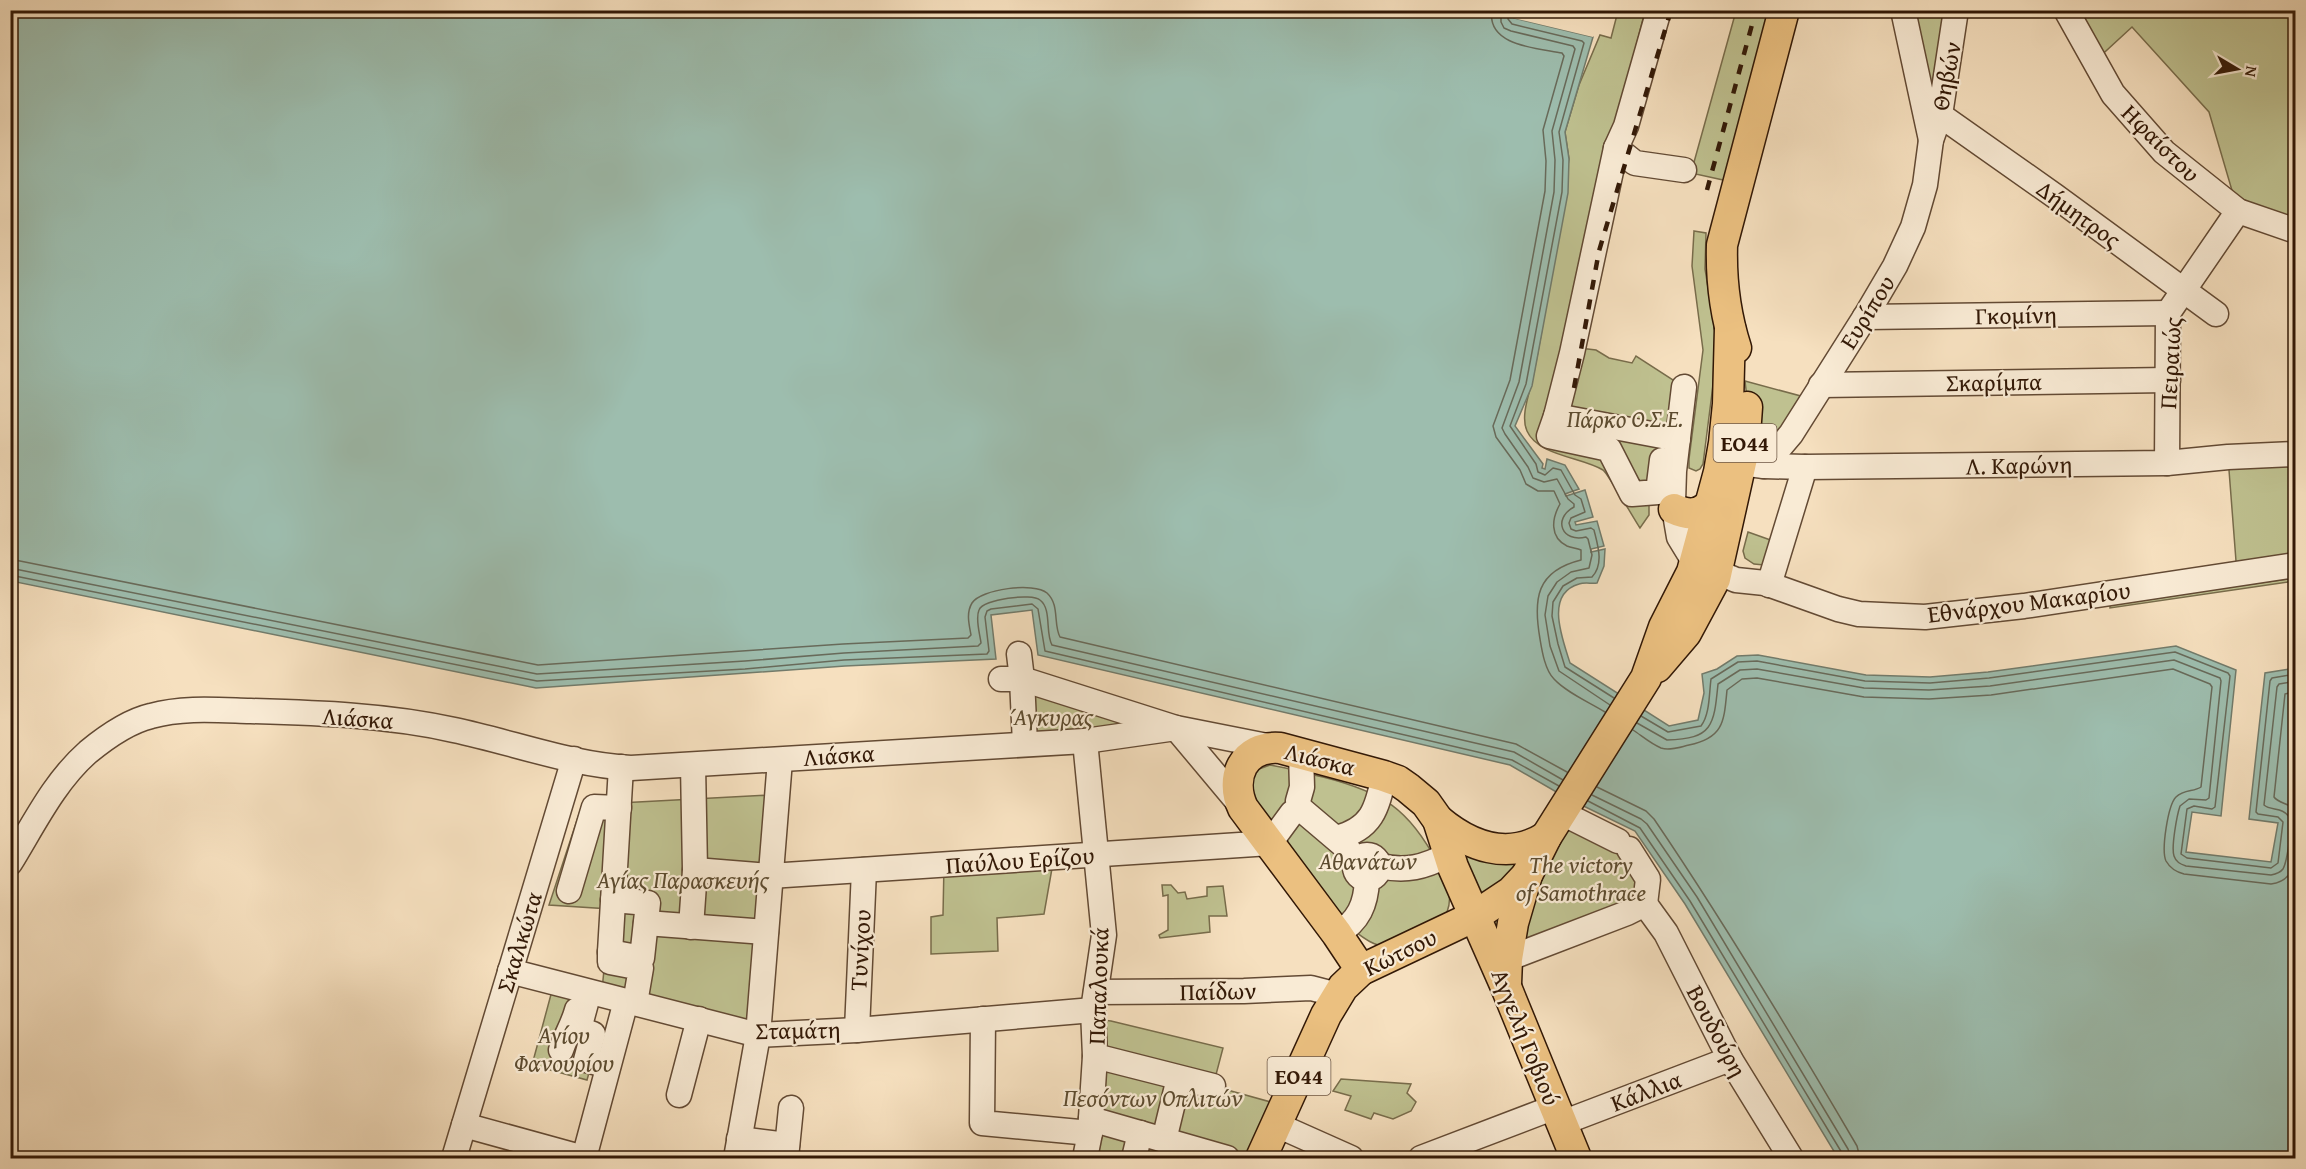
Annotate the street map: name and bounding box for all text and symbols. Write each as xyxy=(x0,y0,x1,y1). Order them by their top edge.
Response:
street label: Θηβών xyxy=(1922,38,1970,114)
north arrow xyxy=(2207,39,2267,99)
text: N xyxy=(2239,64,2265,79)
street label: Ηφαίστου xyxy=(2114,96,2208,190)
street label: Δήμητρος xyxy=(2030,172,2128,256)
street label: Ευρίπου xyxy=(1831,268,1903,356)
street label: Γκομίνη xyxy=(1975,297,2057,333)
street label: Πειραιώς xyxy=(2150,316,2190,410)
street label: Σκαρίμπα xyxy=(1946,364,2042,400)
park label: Πάρκο Ο.Σ.Ε. xyxy=(1566,401,1683,436)
road number: ΕΟ44 xyxy=(1714,424,1776,462)
street label: Λ. Καρώνη xyxy=(1965,447,2073,483)
street label: Εθνάρχου Μακαρίου xyxy=(1926,572,2132,632)
street label: Λιάσκα xyxy=(321,698,395,738)
park label: Άγκυρας xyxy=(1011,699,1094,734)
street label: Λιάσκα xyxy=(1281,733,1359,785)
street label: Λιάσκα xyxy=(802,735,876,775)
street label: Παύλου Ερίζου xyxy=(944,837,1096,883)
park label: Αθανάτων xyxy=(1318,843,1417,878)
park label: The victory of Samothrace xyxy=(1516,847,1646,910)
park label: Αγίας Παρασκευής xyxy=(596,862,770,897)
street label: Σκαλκώτα xyxy=(487,887,551,997)
street label: Τυνίχου xyxy=(840,908,880,992)
street label: Κώτσου xyxy=(1357,919,1443,985)
street label: Παπαλουκά xyxy=(1078,927,1118,1045)
street label: Αγγελή Γοβιού xyxy=(1483,963,1569,1111)
street label: Παίδων xyxy=(1179,973,1257,1009)
street label: Βουδούρη xyxy=(1678,979,1756,1083)
street label: Σταμάτη xyxy=(755,1012,841,1048)
park label: Αγίου Φανουρίου xyxy=(514,1017,615,1080)
road number: ΕΟ44 xyxy=(1268,1057,1330,1095)
street label: Κάλλια xyxy=(1605,1061,1687,1121)
park label: Πεσόντων Οπλιτών xyxy=(1062,1080,1243,1115)

